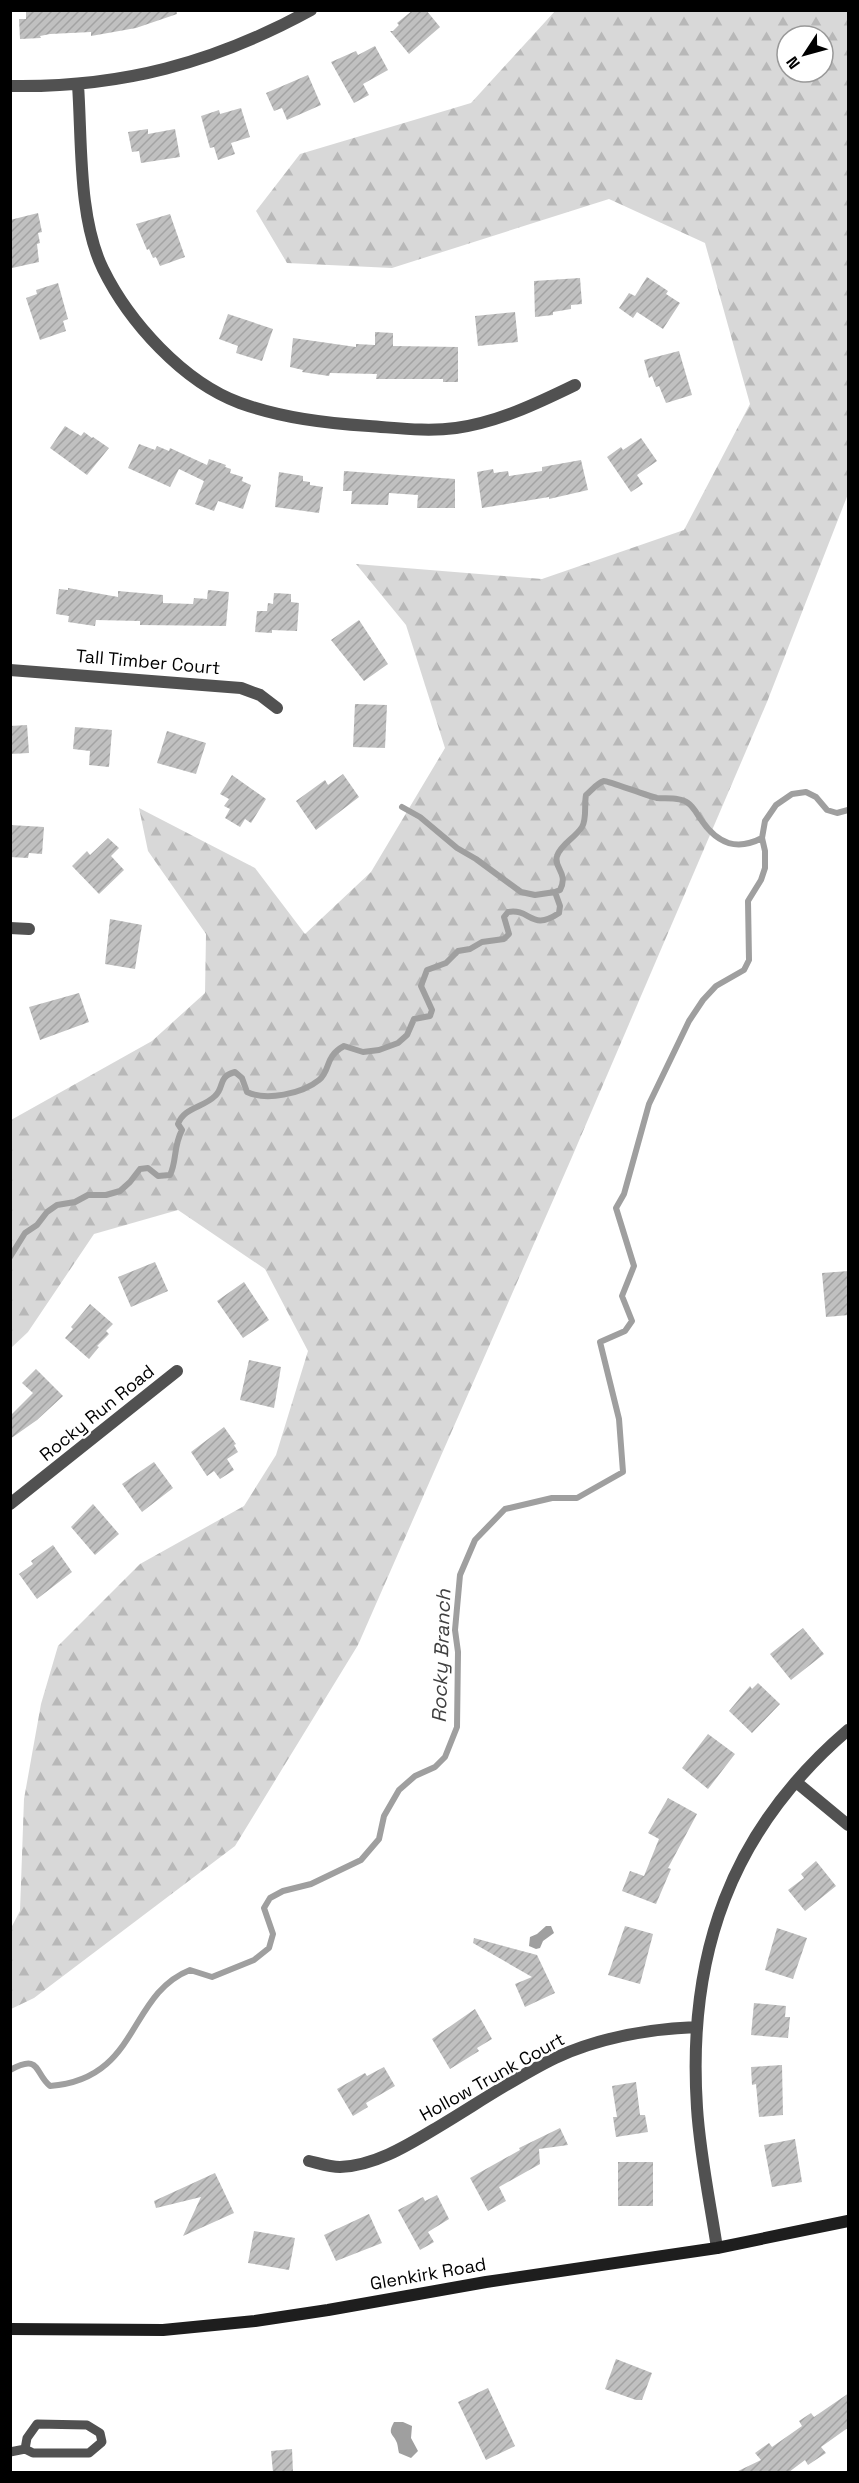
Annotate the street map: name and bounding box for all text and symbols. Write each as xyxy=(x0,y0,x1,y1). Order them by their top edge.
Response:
north arrow xyxy=(775,24,835,84)
text: N xyxy=(782,52,805,73)
street label: Tall Timber Court xyxy=(75,644,221,679)
street label: Rocky Run Road xyxy=(35,1359,159,1466)
water label: Rocky Branch xyxy=(426,1588,456,1723)
street label: Hollow Trunk Court xyxy=(415,2027,568,2126)
street label: Glenkirk Road xyxy=(368,2252,488,2295)

